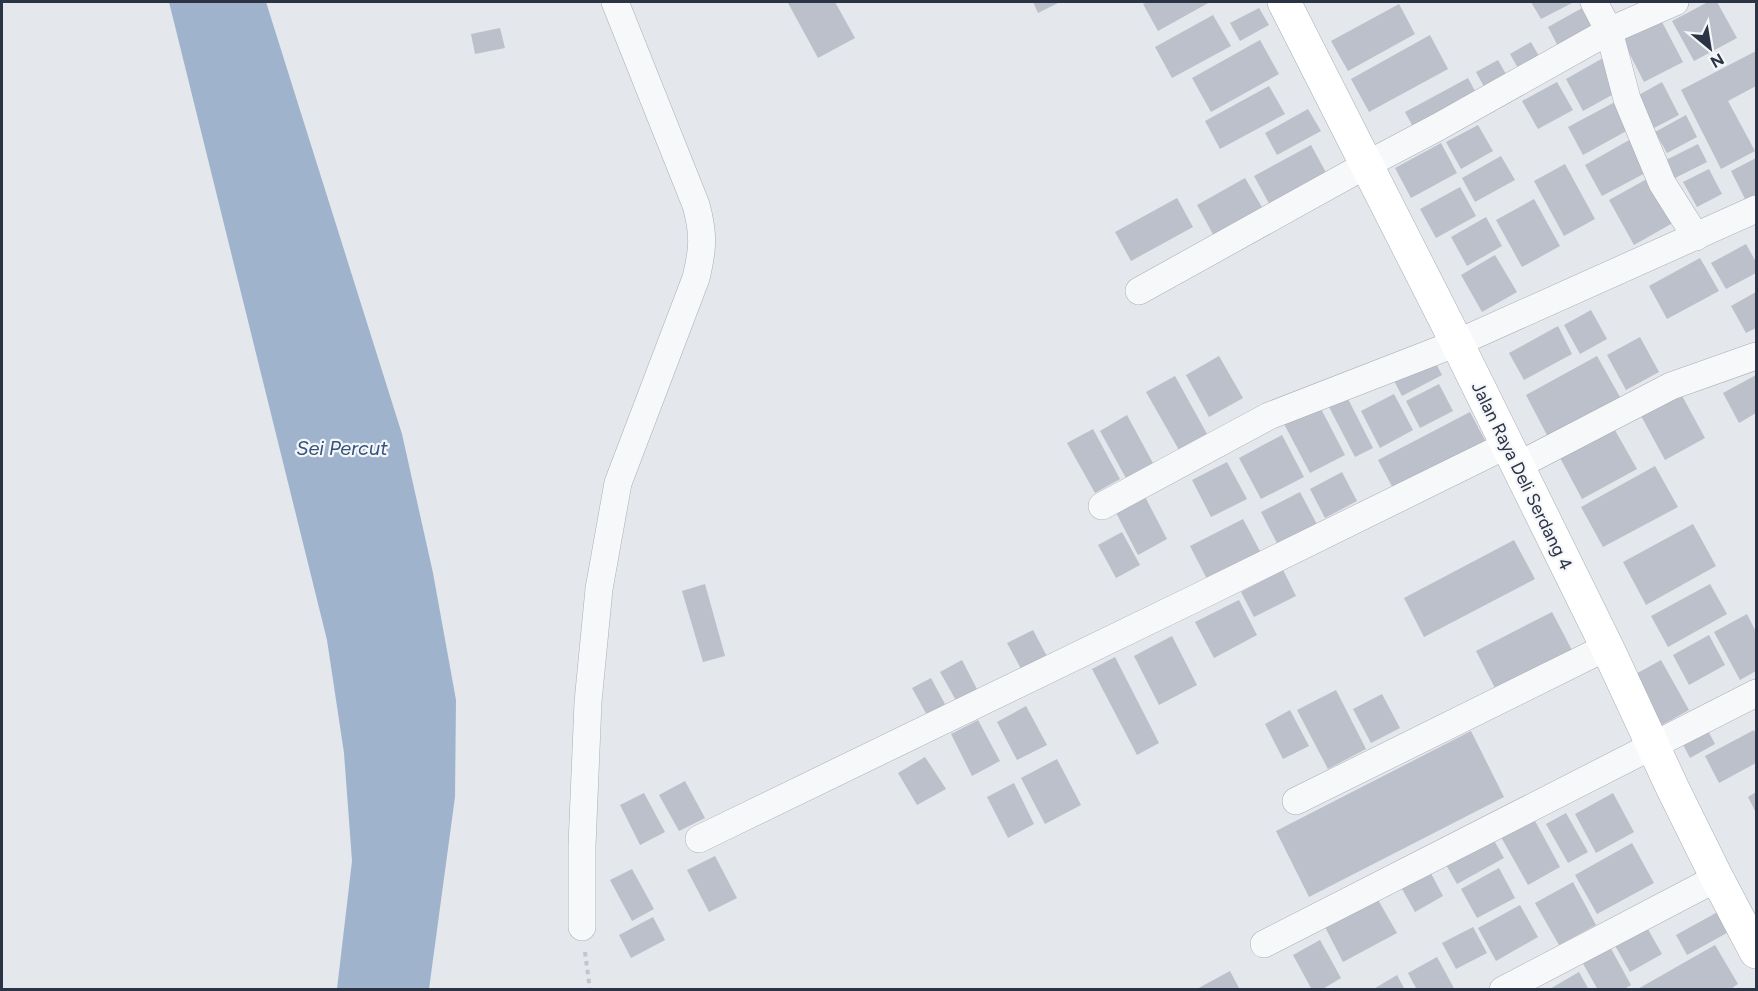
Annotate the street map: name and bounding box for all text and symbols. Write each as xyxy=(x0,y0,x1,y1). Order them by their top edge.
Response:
north arrow xyxy=(1680,18,1740,78)
text: N xyxy=(1707,49,1727,72)
street label: Jalan Raya Deli Serdang 4 xyxy=(1467,378,1577,574)
water label: Sei Percut xyxy=(296,436,388,460)

